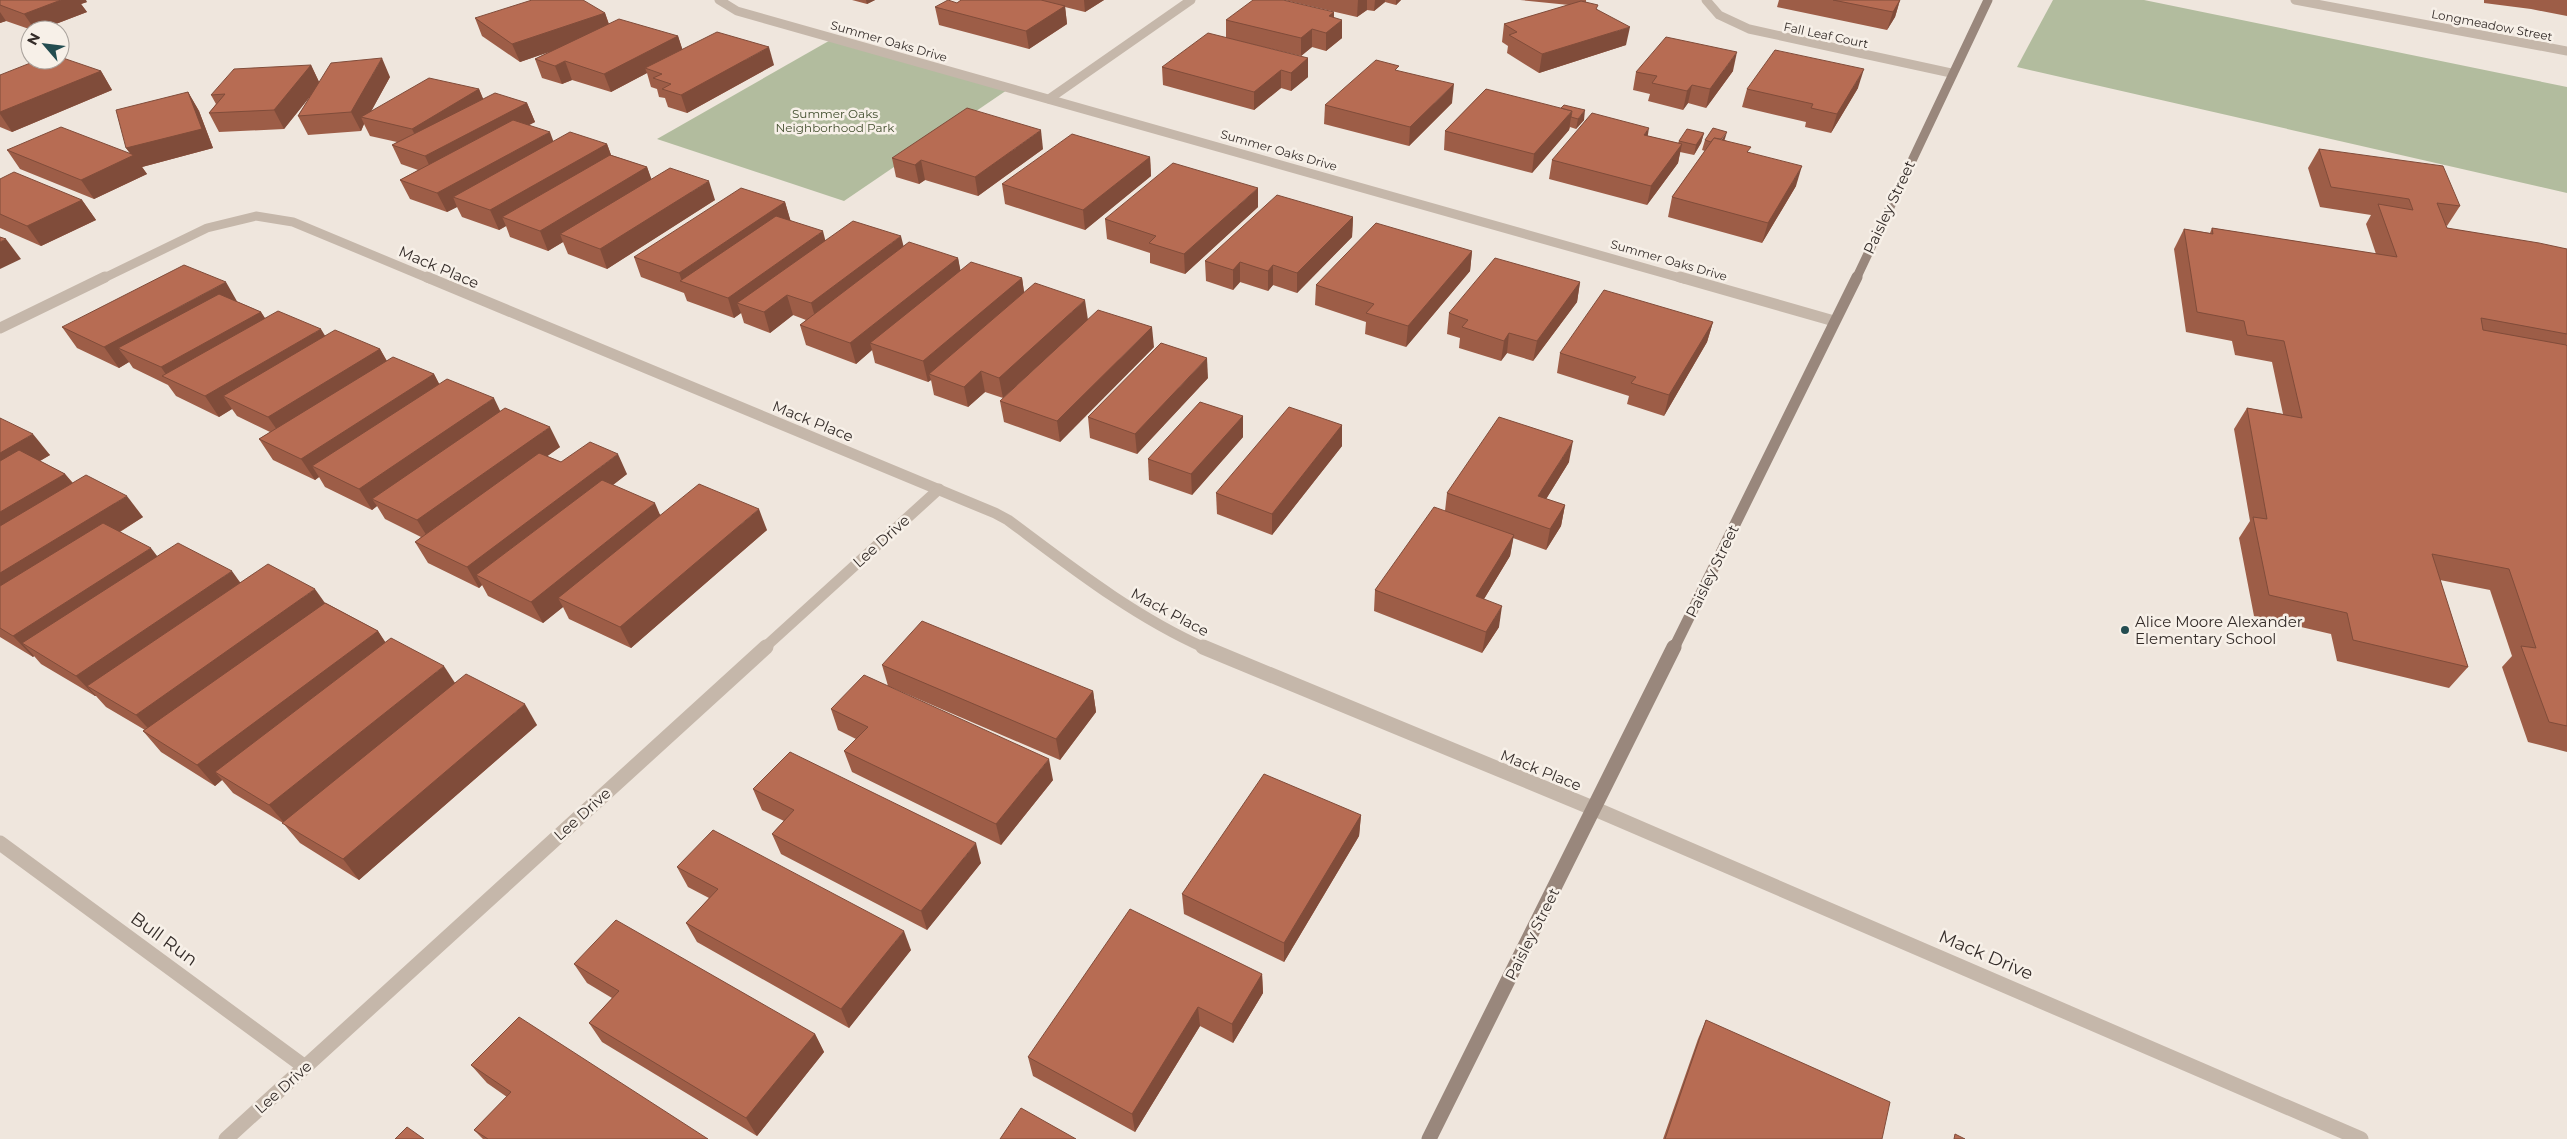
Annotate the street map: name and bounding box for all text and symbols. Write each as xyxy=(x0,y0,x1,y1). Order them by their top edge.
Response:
street label: Longmeadow Street xyxy=(2430,6,2554,44)
street label: Summer Oaks Drive xyxy=(829,17,949,65)
street label: Fall Leaf Court xyxy=(1782,19,1870,51)
north arrow xyxy=(20,20,70,70)
text: N xyxy=(23,30,44,48)
park label: Summer Oaks Neighborhood Park xyxy=(776,106,895,135)
street label: Summer Oaks Drive xyxy=(1219,126,1339,174)
street label: Paisley Street xyxy=(1859,157,1919,257)
street label: Summer Oaks Drive xyxy=(1609,236,1729,284)
street label: Mack Place xyxy=(396,242,482,292)
street label: Mack Place xyxy=(770,396,856,446)
street label: Lee Drive xyxy=(849,510,913,572)
street label: Paisley Street xyxy=(1681,521,1743,621)
street label: Mack Place xyxy=(1128,584,1212,640)
place label: Alice Moore Alexander Elementary School xyxy=(2135,612,2303,648)
marker: Alice Moore Alexander Elementary School xyxy=(2119,624,2131,636)
street label: Mack Place xyxy=(1498,745,1584,795)
street label: Lee Drive xyxy=(550,783,614,845)
street label: Paisley Street xyxy=(1501,885,1563,983)
street label: Bull Run xyxy=(126,907,202,971)
street label: Mack Drive xyxy=(1935,925,2037,985)
street label: Lee Drive xyxy=(251,1056,315,1118)

